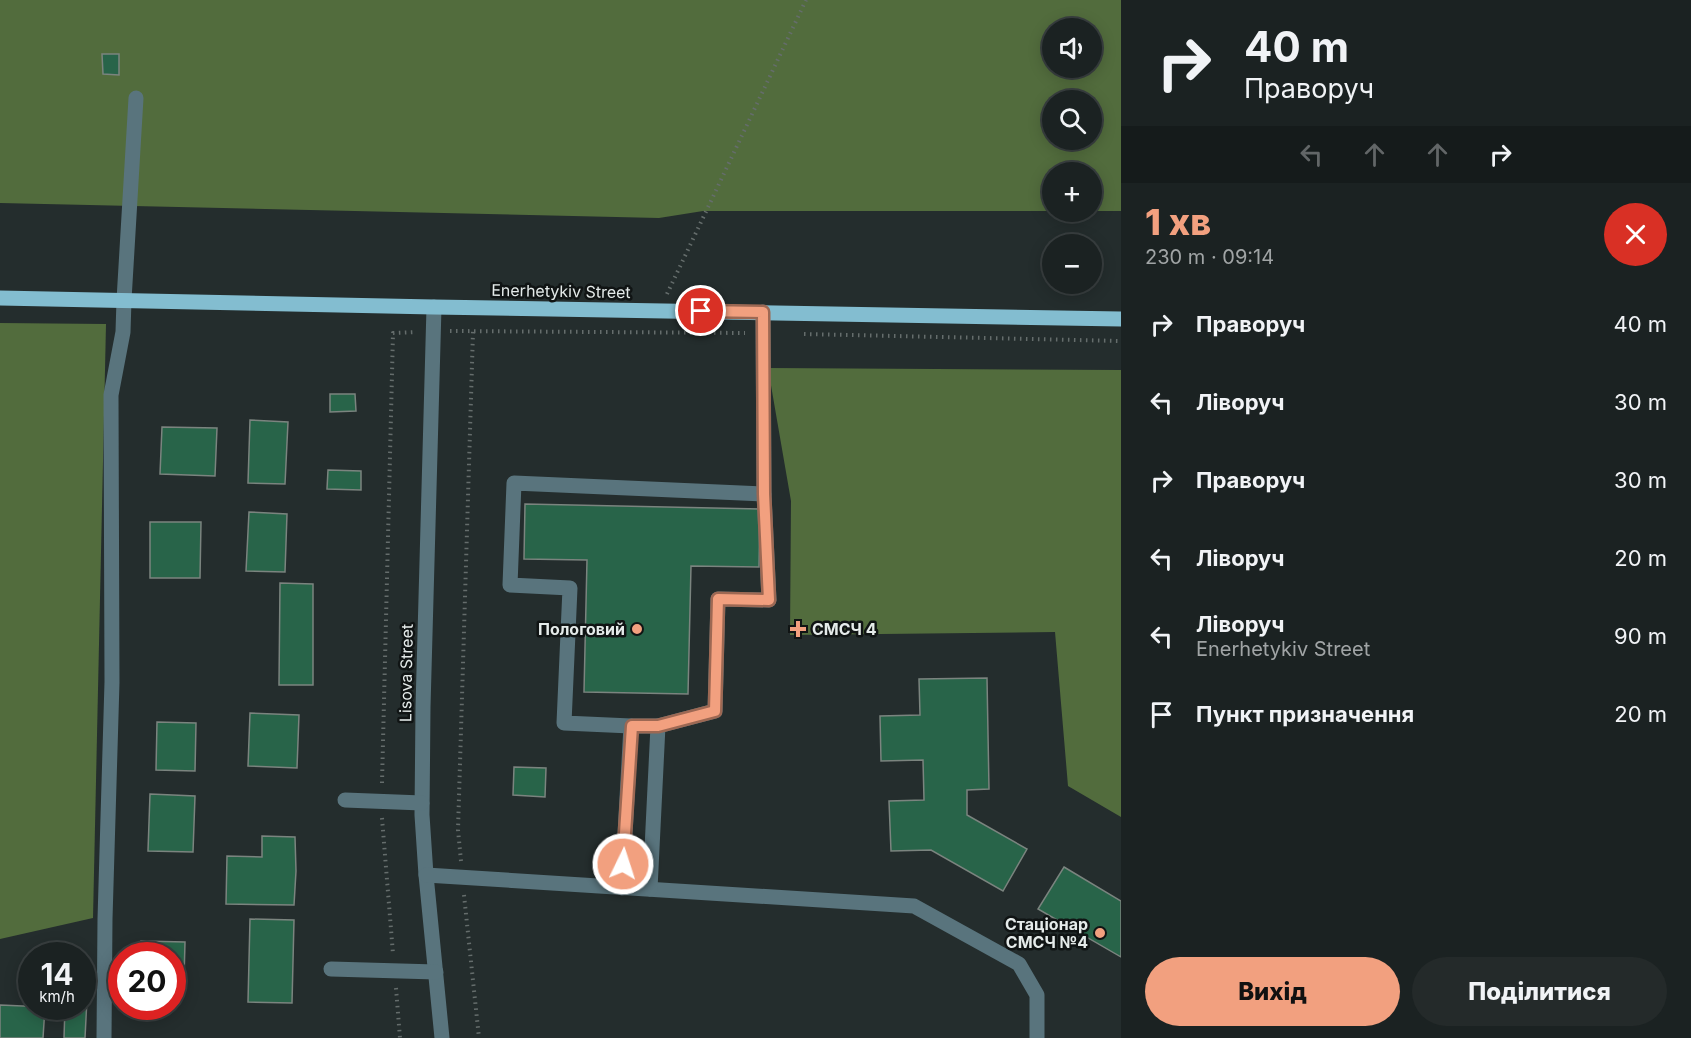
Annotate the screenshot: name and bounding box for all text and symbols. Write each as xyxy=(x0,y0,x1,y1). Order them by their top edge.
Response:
map controls xyxy=(1042,18,1102,294)
button: sound xyxy=(1042,18,1102,78)
text: 40 m xyxy=(1244,21,1349,72)
icon: right xyxy=(1145,24,1223,102)
text: Праворуч xyxy=(1244,72,1374,105)
button: search xyxy=(1042,90,1102,150)
icon: left xyxy=(1295,138,1328,171)
icon: ahead xyxy=(1358,138,1391,171)
icon: ahead xyxy=(1421,138,1454,171)
icon: right xyxy=(1484,138,1517,171)
button: + xyxy=(1042,162,1102,222)
text: 1 хв xyxy=(1145,200,1211,244)
button: close xyxy=(1604,203,1667,266)
button: − xyxy=(1042,234,1102,294)
text: 230 m · 09:14 xyxy=(1145,245,1274,269)
street label: Enerhetykiv Street xyxy=(491,280,631,302)
pin xyxy=(675,285,726,336)
icon: arrive xyxy=(684,294,717,327)
icon: right xyxy=(1145,308,1178,341)
text: Праворуч xyxy=(1196,311,1305,337)
text: 40 m xyxy=(1613,311,1667,337)
icon: left xyxy=(1145,386,1178,419)
text: Ліворуч xyxy=(1196,389,1284,415)
text: 30 m xyxy=(1614,389,1667,415)
icon: right xyxy=(1145,464,1178,497)
text: Праворуч xyxy=(1196,467,1305,493)
text: 30 m xyxy=(1614,467,1667,493)
icon: left xyxy=(1145,542,1178,575)
text: Ліворуч xyxy=(1196,545,1284,571)
text: 20 m xyxy=(1614,545,1667,571)
text: Ліворуч xyxy=(1196,611,1284,637)
place label: Пологовий xyxy=(538,619,625,639)
place label: СМСЧ 4 xyxy=(812,619,877,639)
marker: СМСЧ 4 xyxy=(789,620,807,638)
icon: left xyxy=(1145,620,1178,653)
marker: Пологовий xyxy=(630,622,644,636)
text: 90 m xyxy=(1614,623,1667,649)
street label: Lisova Street xyxy=(395,624,417,722)
text: Enerhetykiv Street xyxy=(1196,637,1370,661)
icon: arrive xyxy=(1145,698,1178,731)
text: Пункт призначення xyxy=(1196,701,1414,727)
text: 20 m xyxy=(1614,701,1667,727)
position arrow xyxy=(591,832,655,896)
place label: Стаціонар СМСЧ №4 xyxy=(1005,914,1088,952)
marker: Стаціонар СМСЧ №4 xyxy=(1093,926,1107,940)
speed limit sign: 20 xyxy=(108,942,186,1020)
text: 14 xyxy=(40,956,74,992)
button: Вихід xyxy=(1145,957,1400,1026)
button: Поділитися xyxy=(1412,957,1667,1026)
text: km/h xyxy=(39,987,75,1006)

